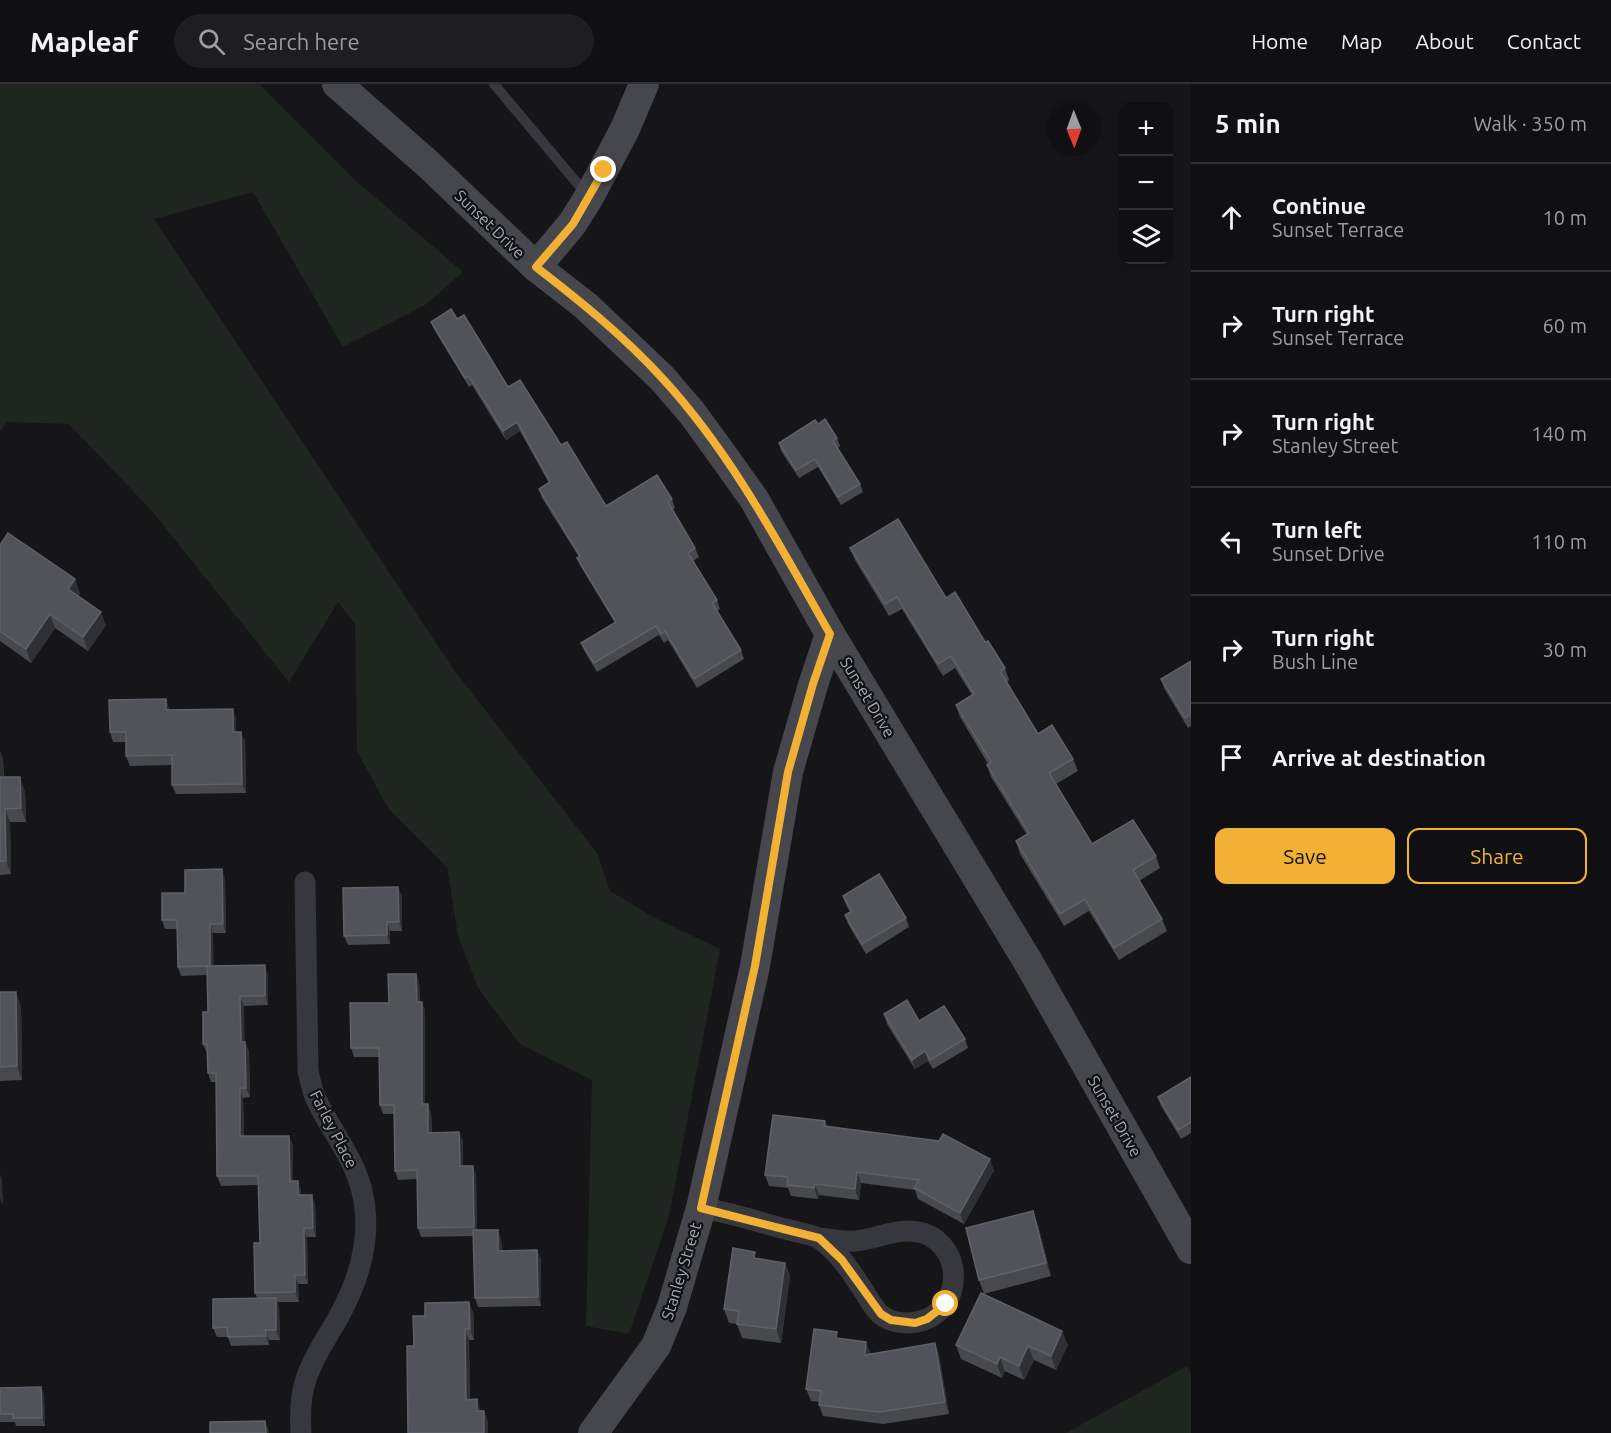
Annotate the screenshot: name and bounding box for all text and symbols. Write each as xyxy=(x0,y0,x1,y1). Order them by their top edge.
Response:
search box xyxy=(174,14,594,68)
icon: search xyxy=(195,25,228,58)
text: Mapleaf xyxy=(30,26,138,57)
text: Search here xyxy=(243,29,360,54)
text: Home xyxy=(1251,29,1308,53)
text: Map xyxy=(1341,29,1382,53)
text: About xyxy=(1415,29,1474,53)
text: Contact xyxy=(1507,29,1581,53)
north arrow xyxy=(1047,102,1101,156)
map controls xyxy=(1119,102,1173,264)
button: + xyxy=(1119,102,1173,156)
text: 5 min xyxy=(1215,109,1281,138)
text: Walk · 350 m xyxy=(1474,112,1587,135)
route end xyxy=(590,156,616,182)
button: − xyxy=(1119,156,1173,210)
street label: Sunset Drive xyxy=(451,186,529,262)
text: Continue xyxy=(1272,193,1366,218)
icon: ahead xyxy=(1215,201,1248,234)
text: 10 m xyxy=(1543,206,1587,229)
button: layers xyxy=(1119,210,1173,264)
text: Sunset Terrace xyxy=(1272,218,1404,241)
text: Turn right xyxy=(1272,301,1374,326)
icon: right xyxy=(1215,309,1248,342)
text: 60 m xyxy=(1543,314,1587,337)
text: Sunset Terrace xyxy=(1272,326,1404,349)
text: Turn right xyxy=(1272,409,1374,434)
icon: right xyxy=(1215,417,1248,450)
text: 140 m xyxy=(1531,422,1587,445)
text: Stanley Street xyxy=(1272,434,1398,457)
text: Turn left xyxy=(1272,517,1362,542)
icon: left xyxy=(1215,525,1248,558)
text: 110 m xyxy=(1531,530,1587,553)
text: Sunset Drive xyxy=(1272,542,1385,565)
text: Turn right xyxy=(1272,625,1374,650)
icon: right xyxy=(1215,633,1248,666)
text: 30 m xyxy=(1543,638,1587,661)
text: Bush Line xyxy=(1272,650,1358,673)
street label: Sunset Drive xyxy=(837,654,899,740)
icon: arrive xyxy=(1215,741,1248,774)
text: Arrive at destination xyxy=(1272,745,1486,770)
button: Save xyxy=(1215,828,1395,884)
button: Share xyxy=(1407,828,1587,884)
street label: Sunset Drive xyxy=(1085,1072,1145,1160)
street label: Farley Place xyxy=(307,1087,361,1171)
street label: Stanley Street xyxy=(658,1219,705,1322)
route start xyxy=(932,1290,958,1316)

